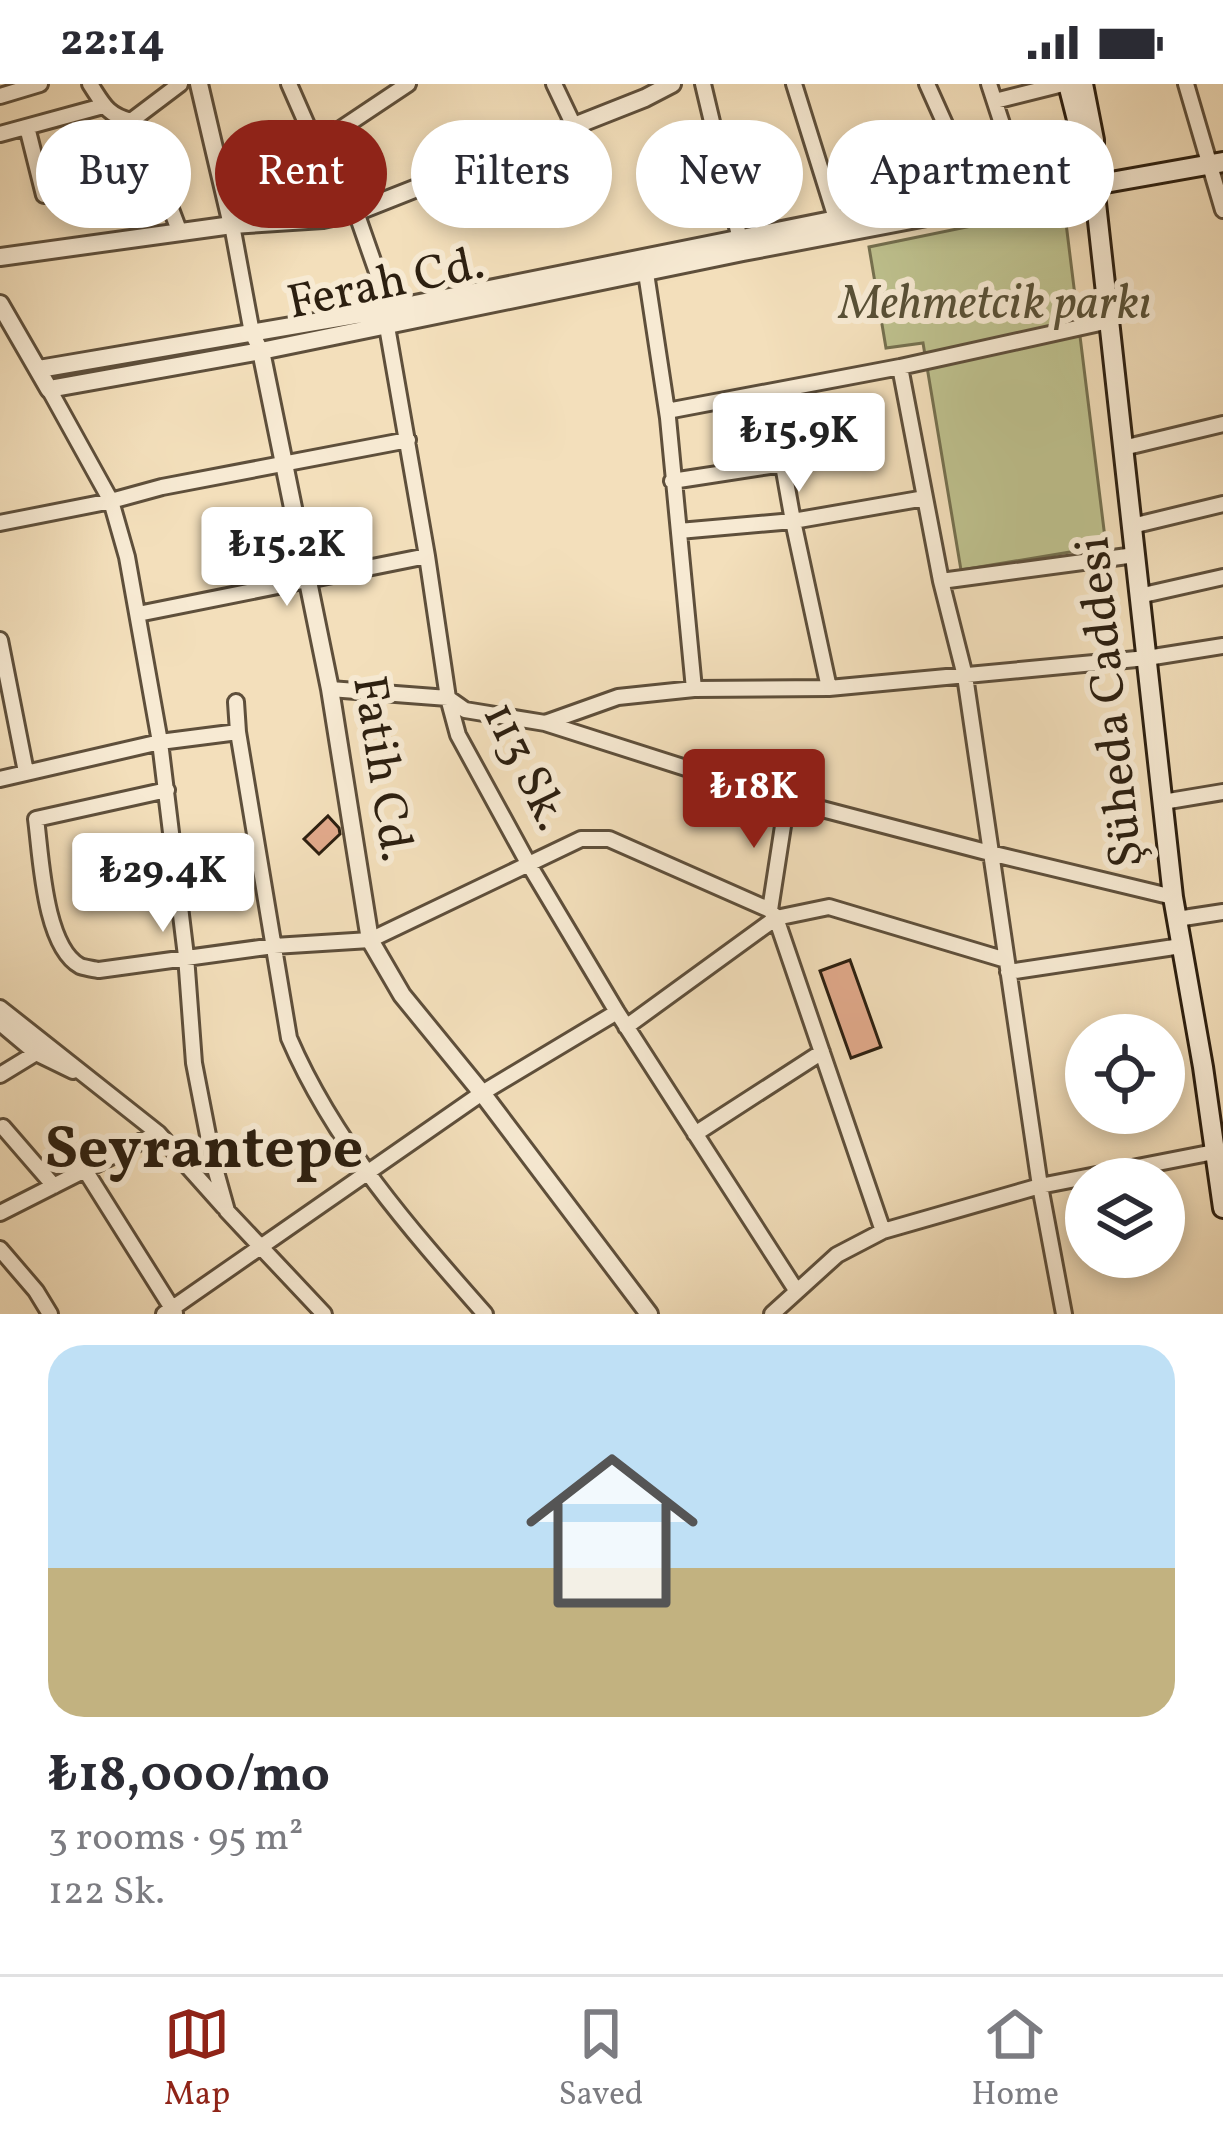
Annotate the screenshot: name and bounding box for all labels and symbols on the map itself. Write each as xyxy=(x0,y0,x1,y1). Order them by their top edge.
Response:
street label: Ferah Cd. xyxy=(282,232,490,338)
park label: Mehmetcik parkı xyxy=(837,272,1151,339)
pin: ₺15.9K xyxy=(701,393,897,495)
pin: ₺15.2K xyxy=(189,507,385,609)
street label: Şüheda Caddesi xyxy=(1061,533,1163,871)
street label: Fatih Cd. xyxy=(333,671,429,867)
street label: 113 Sk. xyxy=(464,691,584,843)
pin: ₺18K xyxy=(683,749,825,851)
pin: ₺29.4K xyxy=(65,833,261,935)
district label: Seyrantepe xyxy=(45,1110,363,1193)

